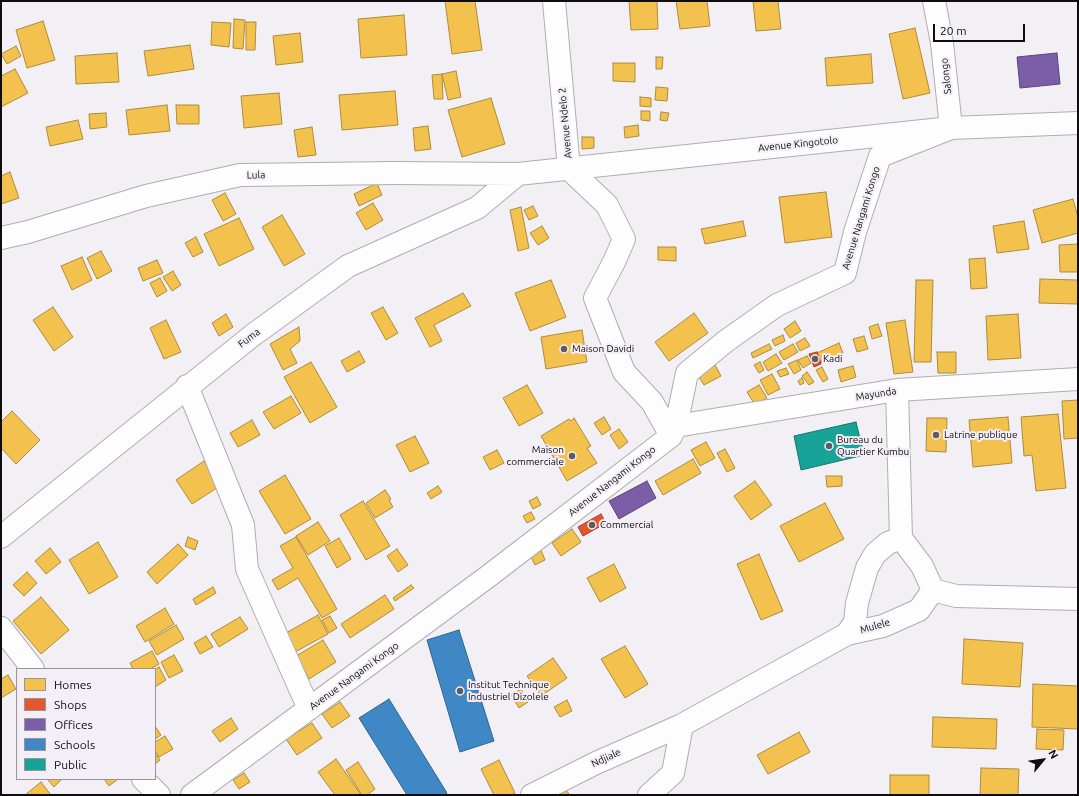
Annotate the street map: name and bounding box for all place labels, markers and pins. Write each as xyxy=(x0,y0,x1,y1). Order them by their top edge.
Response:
place label: Maison Davidi xyxy=(572,343,634,355)
marker: Maison Davidi xyxy=(559,344,569,354)
place label: Kadi xyxy=(823,353,842,365)
marker: Kadi xyxy=(810,354,820,364)
place label: Latrine publique xyxy=(944,429,1017,441)
marker: Latrine publique xyxy=(931,430,941,440)
place label: Bureau du Quartier Kumbu xyxy=(837,434,909,458)
marker: Bureau du Quartier Kumbu xyxy=(824,441,834,451)
place label: Maison commerciale xyxy=(507,444,564,468)
marker: Maison commerciale xyxy=(567,451,577,461)
place label: Commercial xyxy=(600,519,653,531)
marker: Commercial xyxy=(587,520,597,530)
place label: Institut Technique Industriel Dizolele xyxy=(468,679,549,702)
marker: Institut Technique Industriel Dizolele xyxy=(455,686,465,696)

